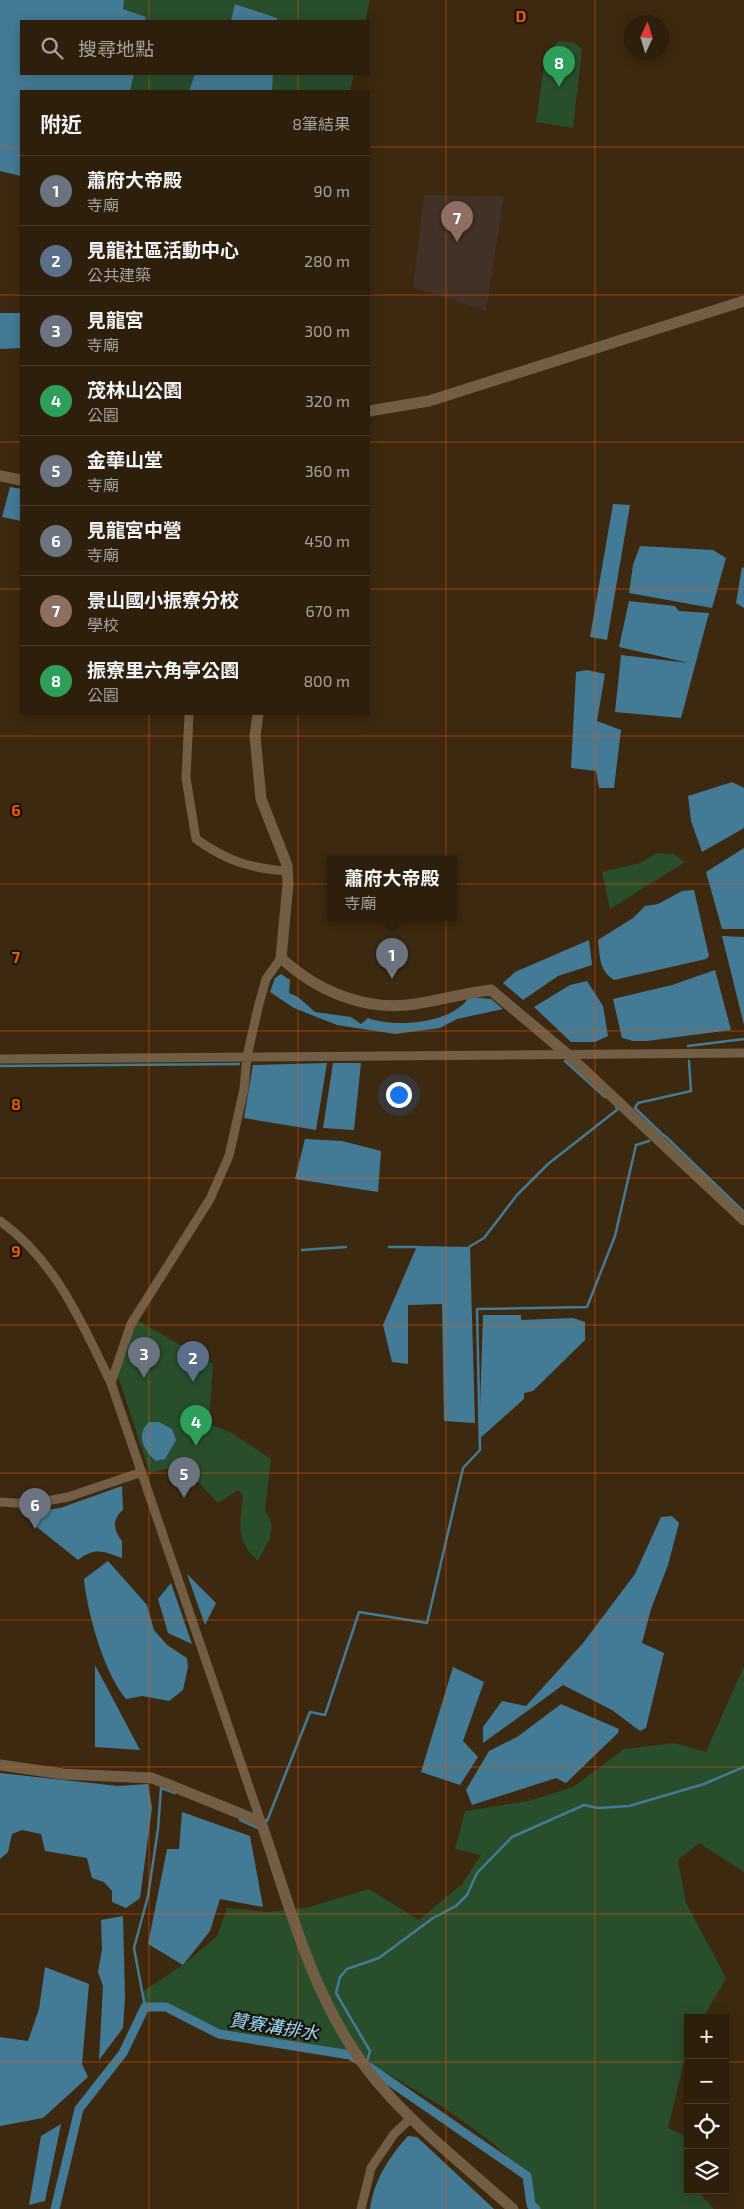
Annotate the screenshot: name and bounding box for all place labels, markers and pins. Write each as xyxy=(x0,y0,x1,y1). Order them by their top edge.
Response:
pin: 8 xyxy=(543,46,575,87)
pin: 7 xyxy=(441,201,473,242)
pin: 1 xyxy=(376,938,408,979)
pin: 3 xyxy=(128,1337,160,1378)
pin: 2 xyxy=(177,1341,209,1382)
pin: 4 xyxy=(180,1405,212,1446)
pin: 5 xyxy=(168,1457,200,1498)
pin: 6 xyxy=(19,1488,51,1529)

